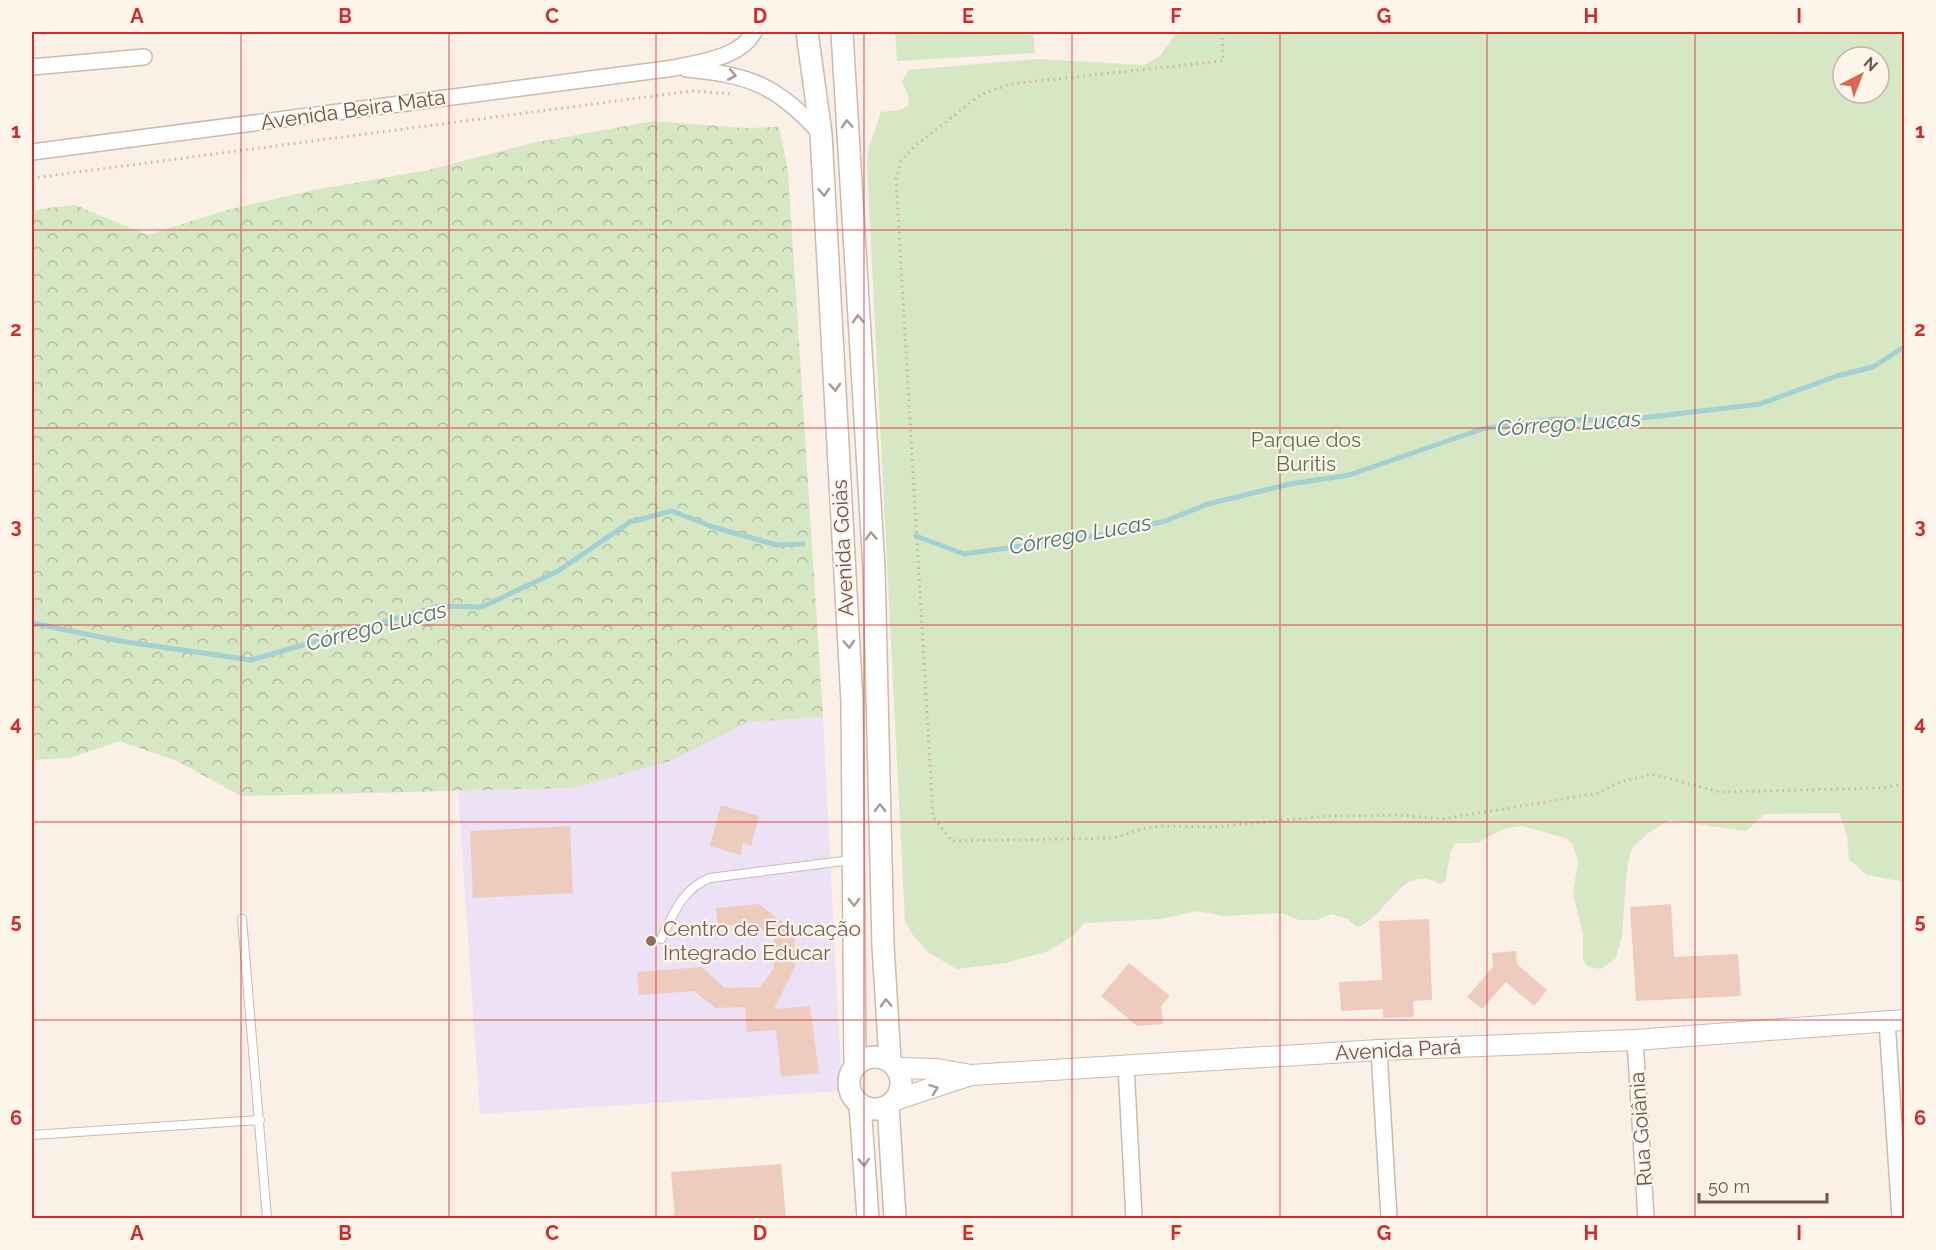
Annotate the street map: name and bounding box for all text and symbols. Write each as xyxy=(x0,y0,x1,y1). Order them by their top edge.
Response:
text: A xyxy=(130,4,144,28)
text: B xyxy=(338,4,352,28)
text: C xyxy=(545,4,559,28)
text: D xyxy=(753,4,767,28)
text: E xyxy=(962,4,974,28)
text: F xyxy=(1170,4,1182,28)
text: G xyxy=(1377,4,1391,28)
text: H xyxy=(1584,4,1598,28)
text: I xyxy=(1796,4,1802,28)
north arrow xyxy=(1831,45,1891,105)
text: N xyxy=(1860,53,1882,75)
one-way arrow xyxy=(727,68,737,81)
street label: Avenida Beira Mata xyxy=(259,84,447,135)
text: 1 xyxy=(11,119,21,143)
one-way arrow xyxy=(841,119,854,128)
text: 1 xyxy=(1915,119,1925,143)
one-way arrow xyxy=(818,188,831,197)
one-way arrow xyxy=(851,314,864,323)
text: 2 xyxy=(10,317,22,341)
text: 2 xyxy=(1914,317,1926,341)
one-way arrow xyxy=(828,382,841,391)
water label: Córrego Lucas xyxy=(1496,405,1642,441)
park label: Parque dos Buritis xyxy=(1251,427,1361,476)
street label: Avenida Goiás xyxy=(826,479,859,617)
water label: Córrego Lucas xyxy=(1007,509,1153,559)
text: 3 xyxy=(10,514,22,538)
text: 3 xyxy=(1914,514,1926,538)
one-way arrow xyxy=(865,531,878,540)
water label: Córrego Lucas xyxy=(303,596,449,656)
one-way arrow xyxy=(842,640,855,649)
text: 4 xyxy=(10,711,22,735)
text: 4 xyxy=(1914,711,1926,735)
one-way arrow xyxy=(873,804,886,813)
one-way arrow xyxy=(848,898,860,907)
text: 5 xyxy=(10,909,22,933)
text: 5 xyxy=(1914,909,1926,933)
place label: Centro de Educação Integrado Educar xyxy=(663,916,861,965)
marker: Centro de Educação Integrado Educar xyxy=(644,934,658,948)
one-way arrow xyxy=(880,999,893,1008)
street label: Avenida Pará xyxy=(1334,1034,1462,1065)
street label: Rua Goiânia xyxy=(1624,1071,1657,1187)
one-way arrow xyxy=(928,1084,939,1096)
text: 6 xyxy=(10,1106,22,1130)
text: 6 xyxy=(1914,1106,1926,1130)
one-way arrow xyxy=(857,1157,870,1166)
scale bar xyxy=(1699,1166,1826,1204)
text: 50 m xyxy=(1708,1176,1750,1197)
text: A xyxy=(130,1221,144,1245)
text: B xyxy=(338,1221,352,1245)
text: C xyxy=(545,1221,559,1245)
text: D xyxy=(753,1221,767,1245)
text: E xyxy=(962,1221,974,1245)
text: F xyxy=(1170,1221,1182,1245)
text: G xyxy=(1377,1221,1391,1245)
text: H xyxy=(1584,1221,1598,1245)
text: I xyxy=(1796,1221,1802,1245)

